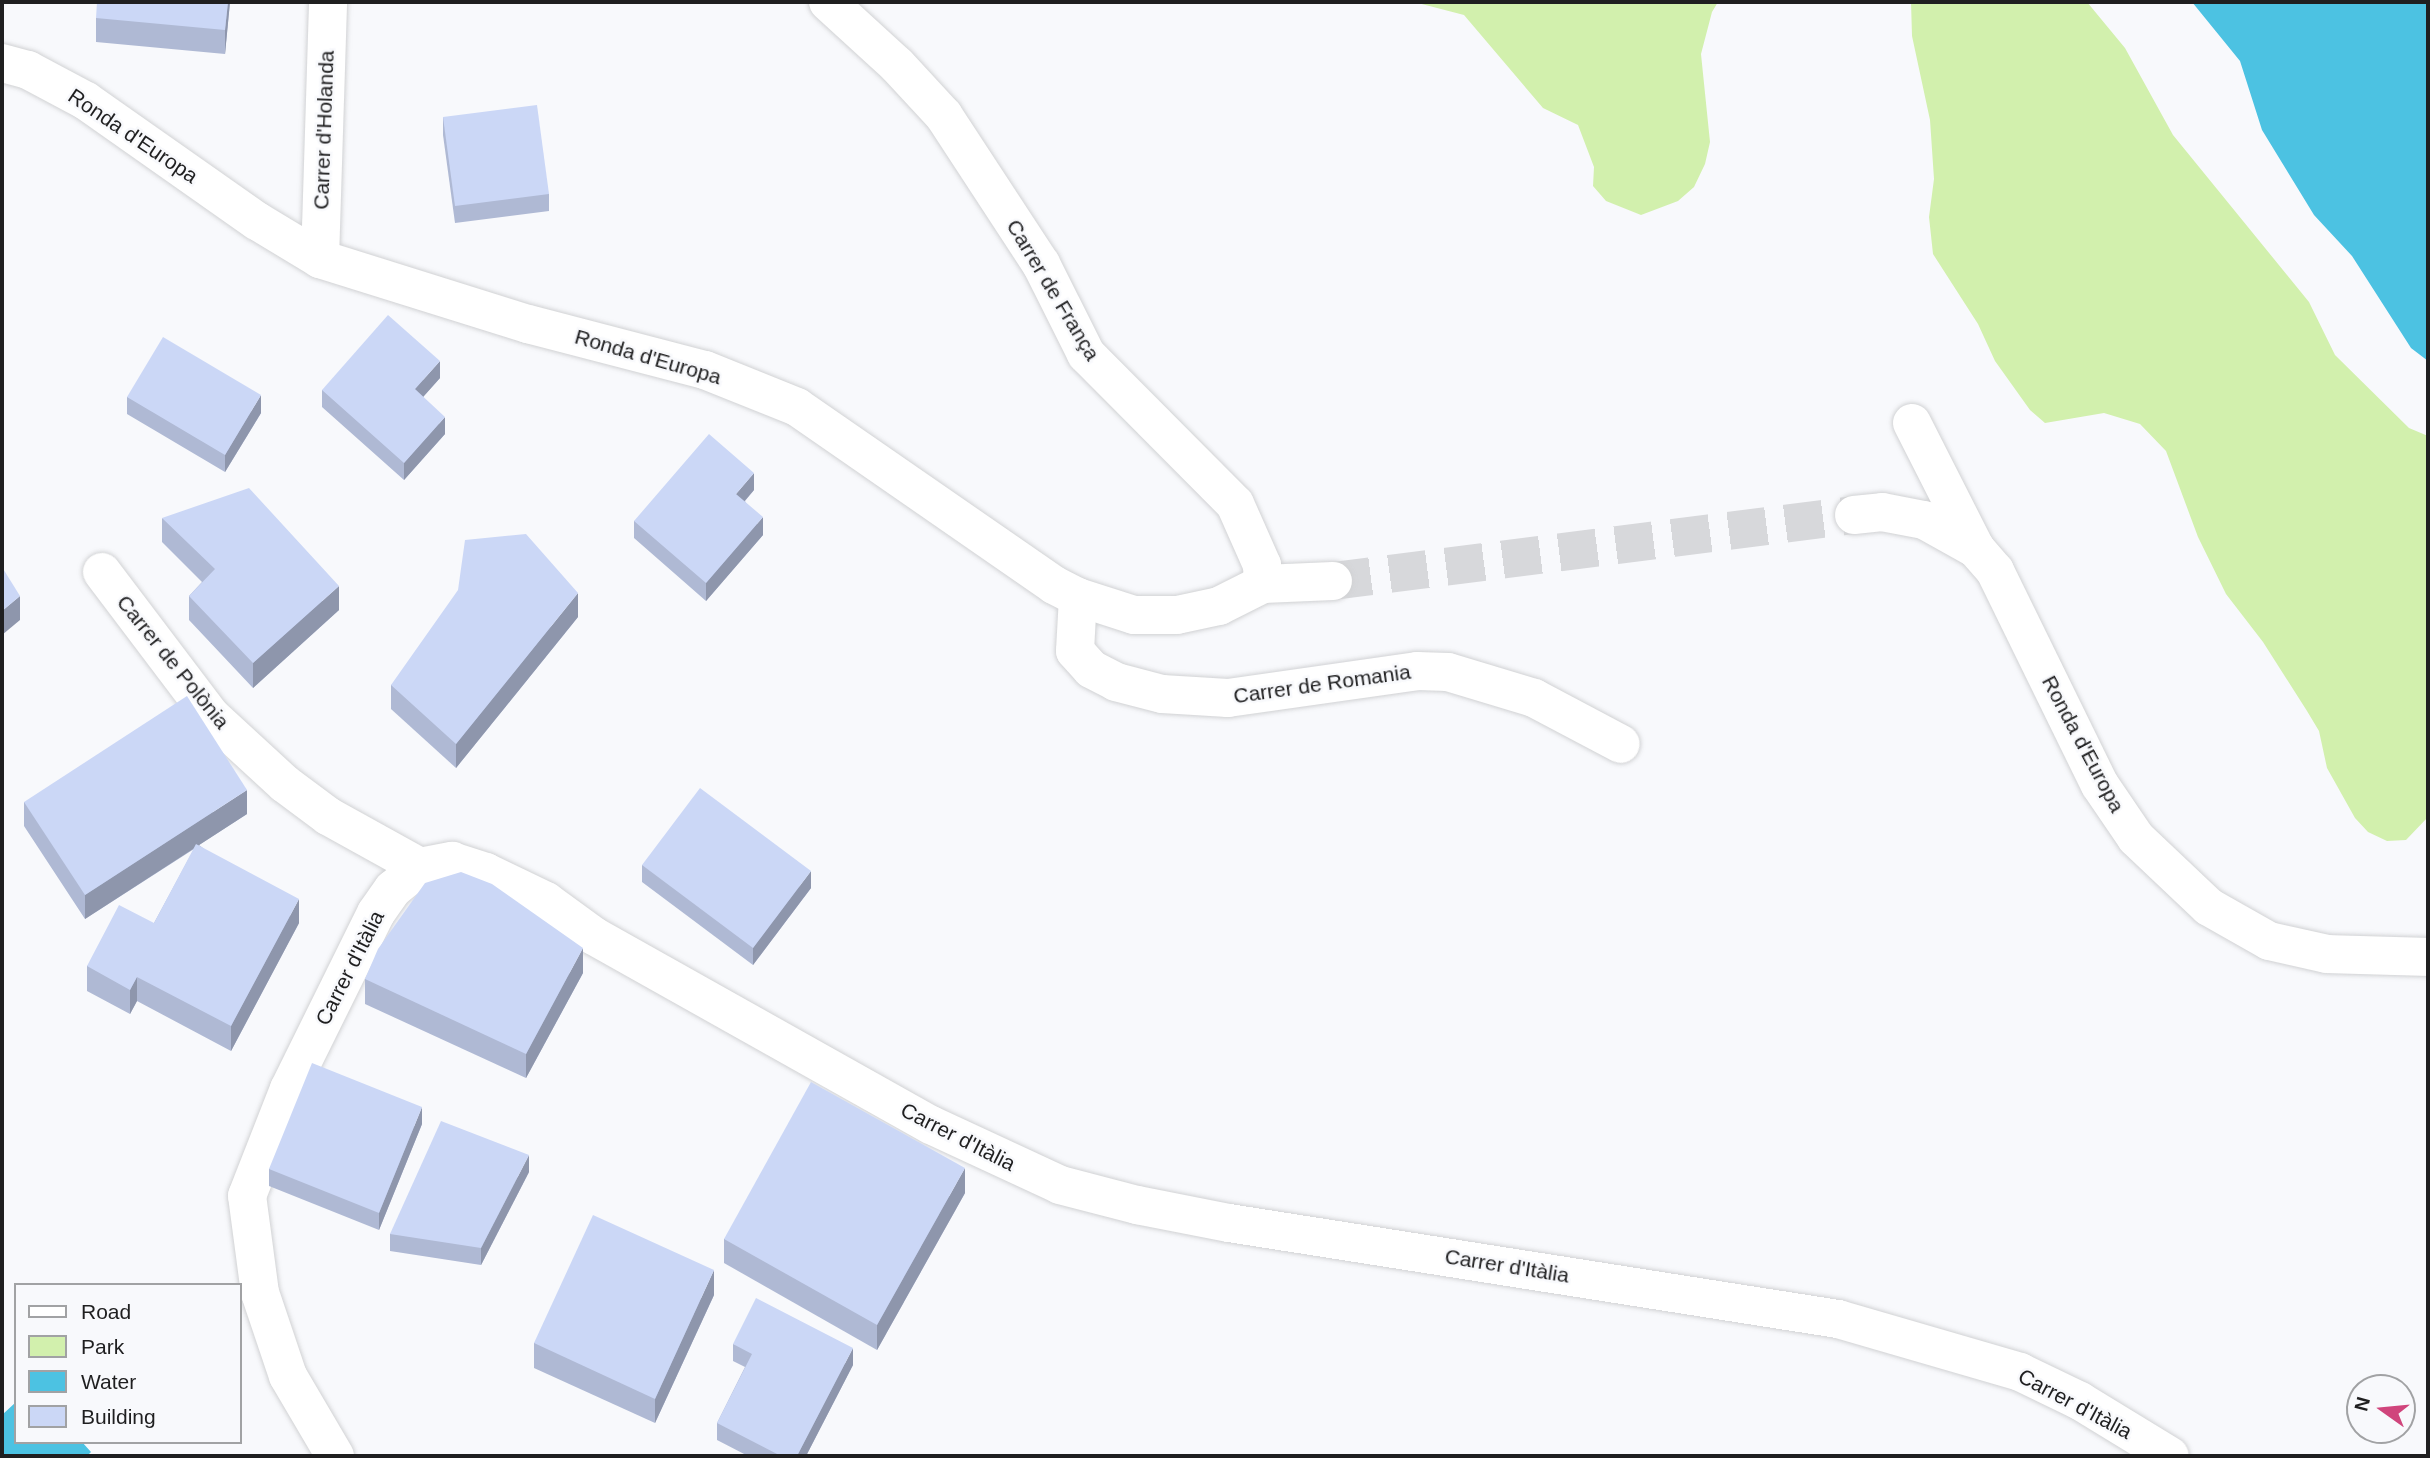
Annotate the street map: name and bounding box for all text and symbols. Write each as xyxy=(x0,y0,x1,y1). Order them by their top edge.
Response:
street label: Carrer d'Holanda xyxy=(309,50,339,210)
street label: Ronda d'Europa xyxy=(63,83,203,189)
street label: Carrer de França xyxy=(1001,215,1105,365)
street label: Ronda d'Europa xyxy=(572,324,724,390)
street label: Carrer de Polònia xyxy=(111,590,235,734)
street label: Carrer de Romania xyxy=(1232,659,1412,709)
street label: Ronda d'Europa xyxy=(2036,671,2130,817)
street label: Carrer d'Itàlia xyxy=(310,906,390,1030)
street label: Carrer d'Itàlia xyxy=(896,1097,1020,1177)
street label: Carrer d'Itàlia xyxy=(1443,1244,1571,1288)
legend xyxy=(14,1283,242,1444)
text: Road xyxy=(81,1300,131,1323)
text: Park xyxy=(81,1335,124,1358)
street label: Carrer d'Itàlia xyxy=(2014,1363,2136,1445)
text: Water xyxy=(81,1370,136,1393)
north arrow xyxy=(2346,1374,2416,1444)
text: N xyxy=(2350,1395,2374,1413)
text: Building xyxy=(81,1405,156,1428)

